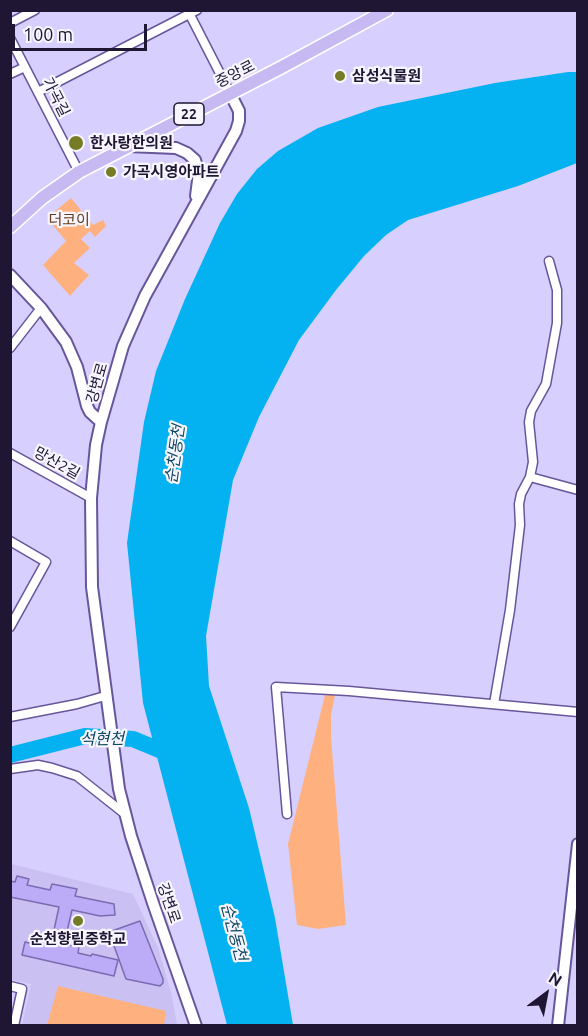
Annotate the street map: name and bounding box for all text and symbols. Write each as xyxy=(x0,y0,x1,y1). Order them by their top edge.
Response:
scale bar xyxy=(15,12,150,50)
text: 100 m xyxy=(23,24,73,44)
street label: 중앙로 xyxy=(212,57,258,91)
place label: 삼성식물원 xyxy=(352,67,421,85)
marker: 삼성식물원 xyxy=(333,69,347,83)
street label: 가곡길 xyxy=(39,74,73,120)
road number: 22 xyxy=(174,103,204,125)
marker: 한사랑한의원 xyxy=(67,134,85,152)
place label: 한사랑한의원 xyxy=(90,134,173,152)
place label: 가곡시영아파트 xyxy=(123,163,220,181)
marker: 가곡시영아파트 xyxy=(104,165,118,179)
park label: 더코이 xyxy=(48,211,90,229)
street label: 강변로 xyxy=(83,361,111,405)
water label: 순천동천 xyxy=(161,424,189,484)
street label: 망산2길 xyxy=(31,443,83,483)
water label: 석현천 xyxy=(80,729,124,749)
street label: 강변로 xyxy=(154,880,184,926)
water label: 순천동천 xyxy=(217,901,251,963)
marker: 순천향림중학교 xyxy=(71,914,85,928)
place label: 순천향림중학교 xyxy=(30,930,126,948)
north arrow xyxy=(516,964,576,1024)
text: N xyxy=(546,968,565,990)

